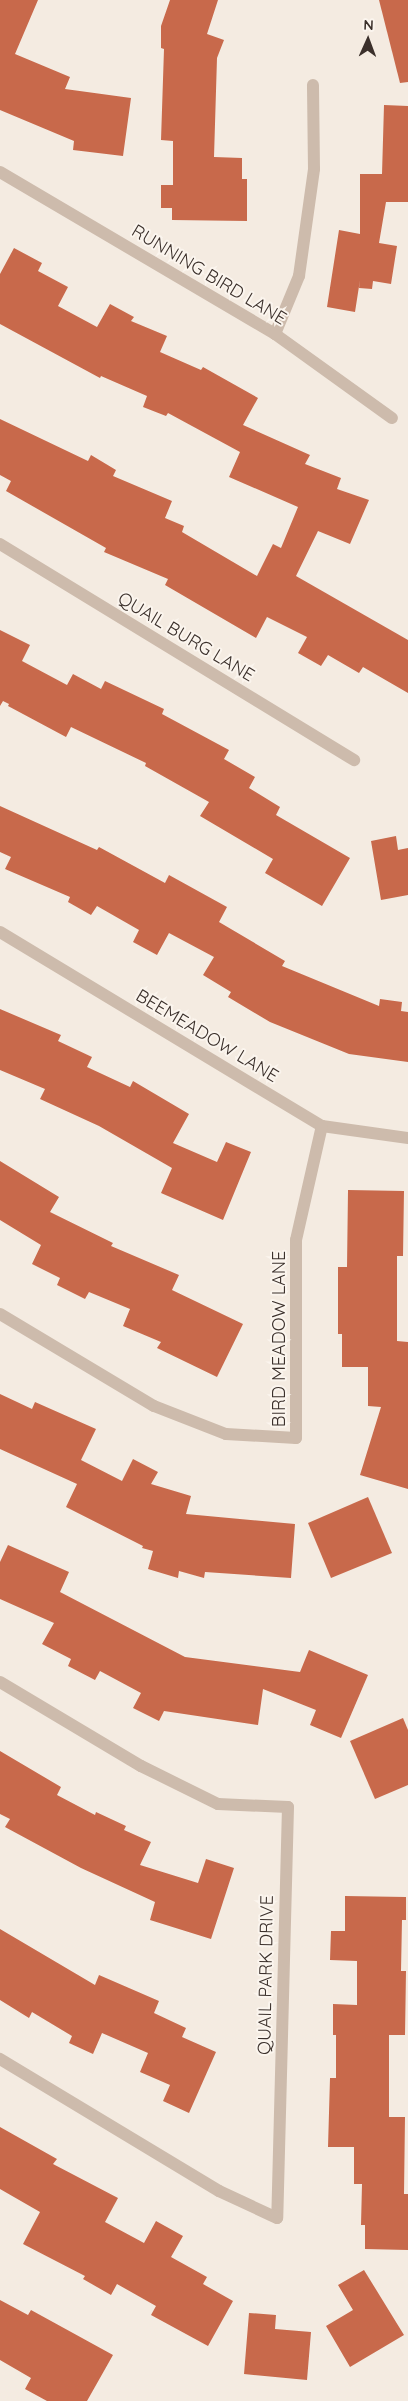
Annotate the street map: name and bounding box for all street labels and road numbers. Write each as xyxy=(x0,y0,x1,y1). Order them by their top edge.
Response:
street label: RUNNING BIRD LANE xyxy=(128,220,290,330)
street label: QUAIL BURG LANE xyxy=(114,588,258,686)
street label: BEEMEADOW LANE xyxy=(132,985,282,1087)
street label: BIRD MEADOW LANE xyxy=(268,1251,290,1427)
street label: QUAIL PARK DRIVE xyxy=(254,1895,278,2055)

